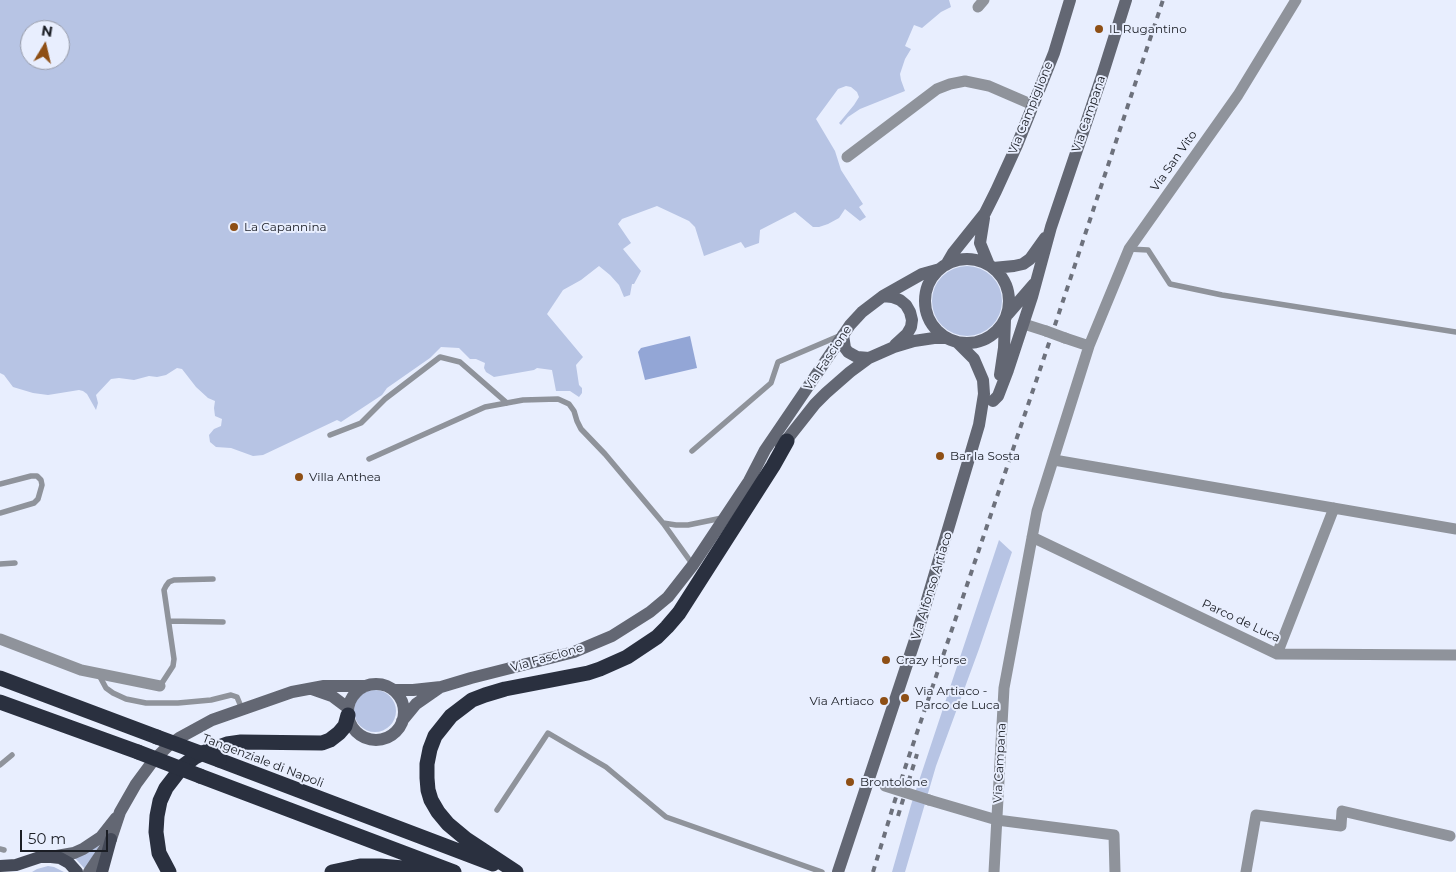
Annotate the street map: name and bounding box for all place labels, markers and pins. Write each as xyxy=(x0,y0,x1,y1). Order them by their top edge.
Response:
place label: IL Rugantino xyxy=(1109,22,1187,36)
marker: IL Rugantino xyxy=(1093,23,1105,35)
place label: La Capannina xyxy=(244,220,327,234)
marker: La Capannina xyxy=(228,221,240,233)
place label: Bar la Sosta xyxy=(950,449,1020,463)
marker: Bar la Sosta xyxy=(934,450,946,462)
place label: Villa Anthea xyxy=(309,470,381,484)
marker: Villa Anthea xyxy=(293,471,305,483)
place label: Crazy Horse xyxy=(896,653,967,667)
marker: Crazy Horse xyxy=(880,654,892,666)
place label: Via Artiaco - Parco de Luca xyxy=(915,684,1000,712)
marker: Via Artiaco - Parco de Luca xyxy=(899,692,911,704)
place label: Via Artiaco xyxy=(809,694,874,708)
marker: Via Artiaco xyxy=(878,695,890,707)
place label: Brontolone xyxy=(860,775,928,789)
marker: Brontolone xyxy=(844,776,856,788)

